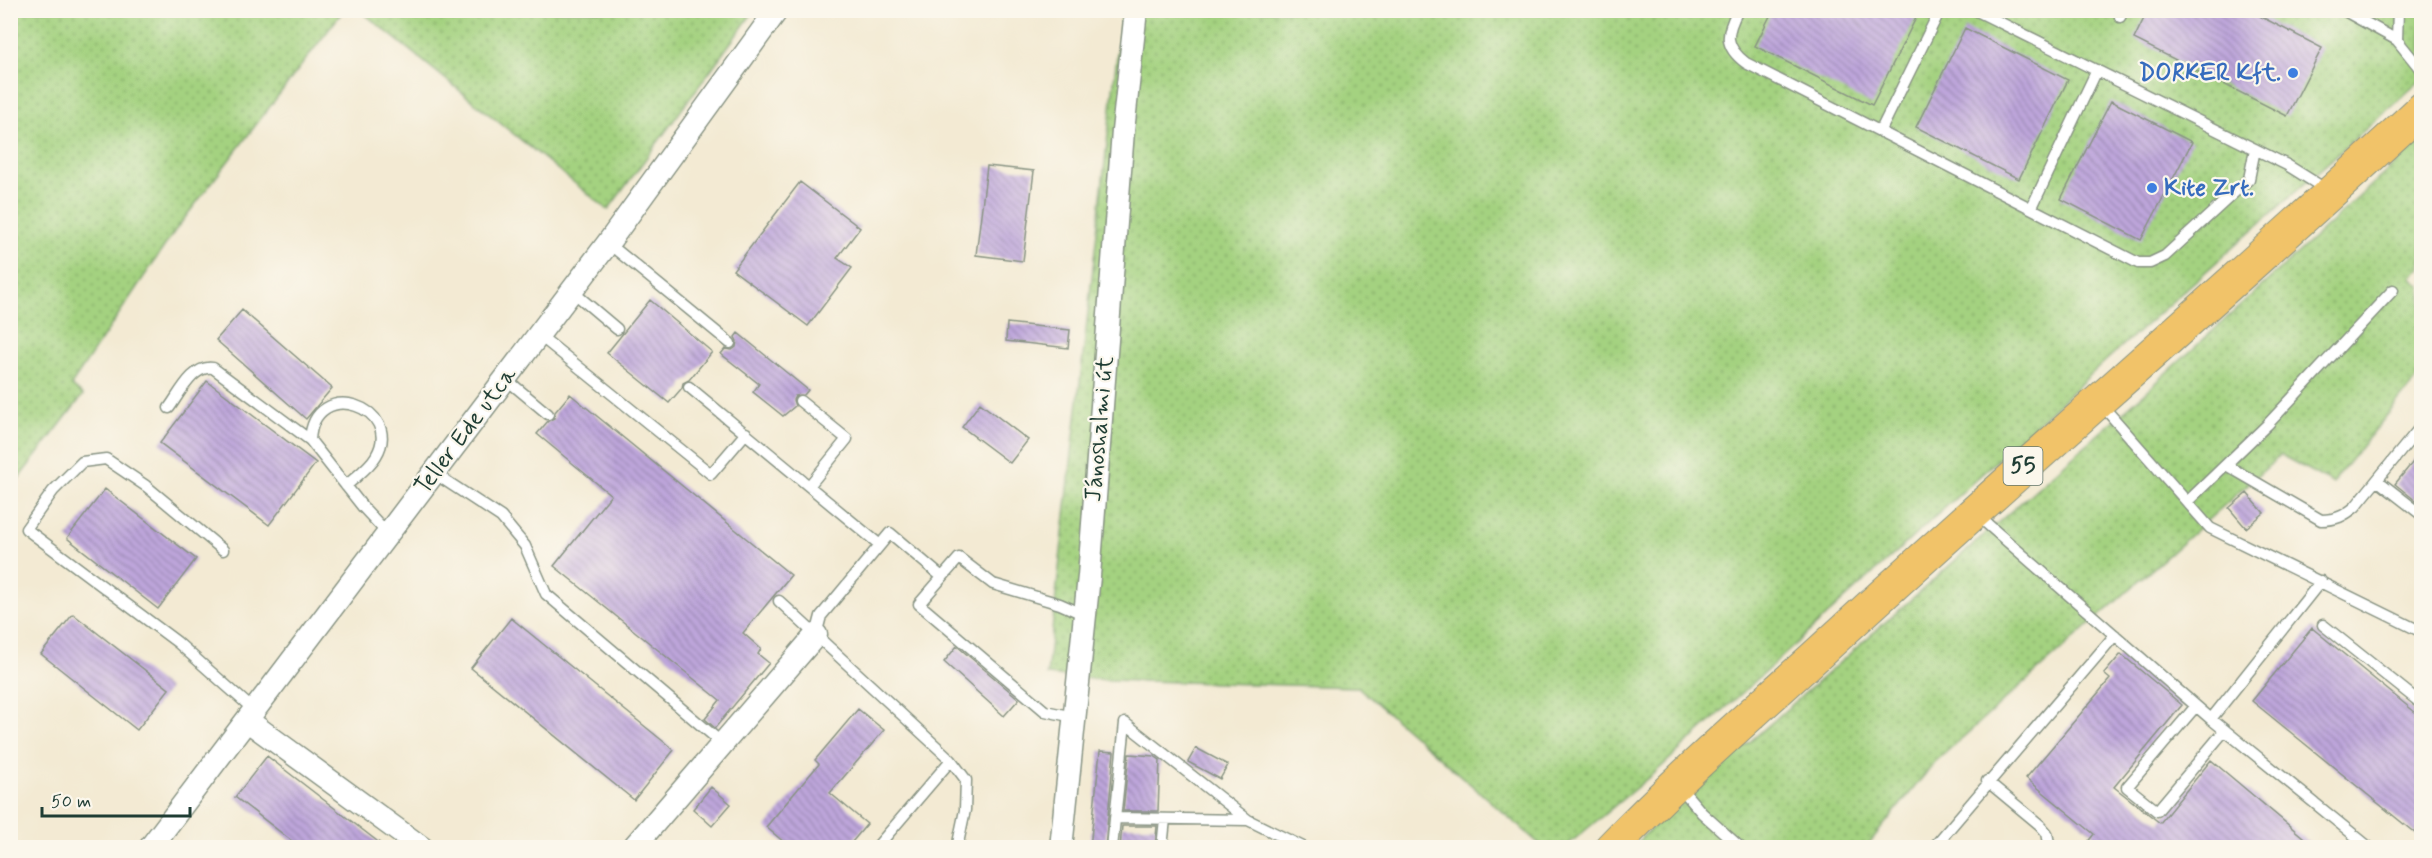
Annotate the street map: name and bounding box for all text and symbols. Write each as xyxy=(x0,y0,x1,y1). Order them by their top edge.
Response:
place label: DORKER Kft. xyxy=(2139,58,2281,89)
marker: DORKER Kft. xyxy=(2286,66,2300,80)
place label: Kite Zrt. xyxy=(2164,173,2254,204)
marker: Kite Zrt. xyxy=(2145,181,2159,195)
street label: Jánoshalmi út xyxy=(1078,355,1122,503)
street label: Teller Ede utca xyxy=(408,360,525,501)
road number: 55 xyxy=(2004,447,2042,485)
scale bar xyxy=(42,780,190,818)
text: 50 m xyxy=(51,790,91,814)

